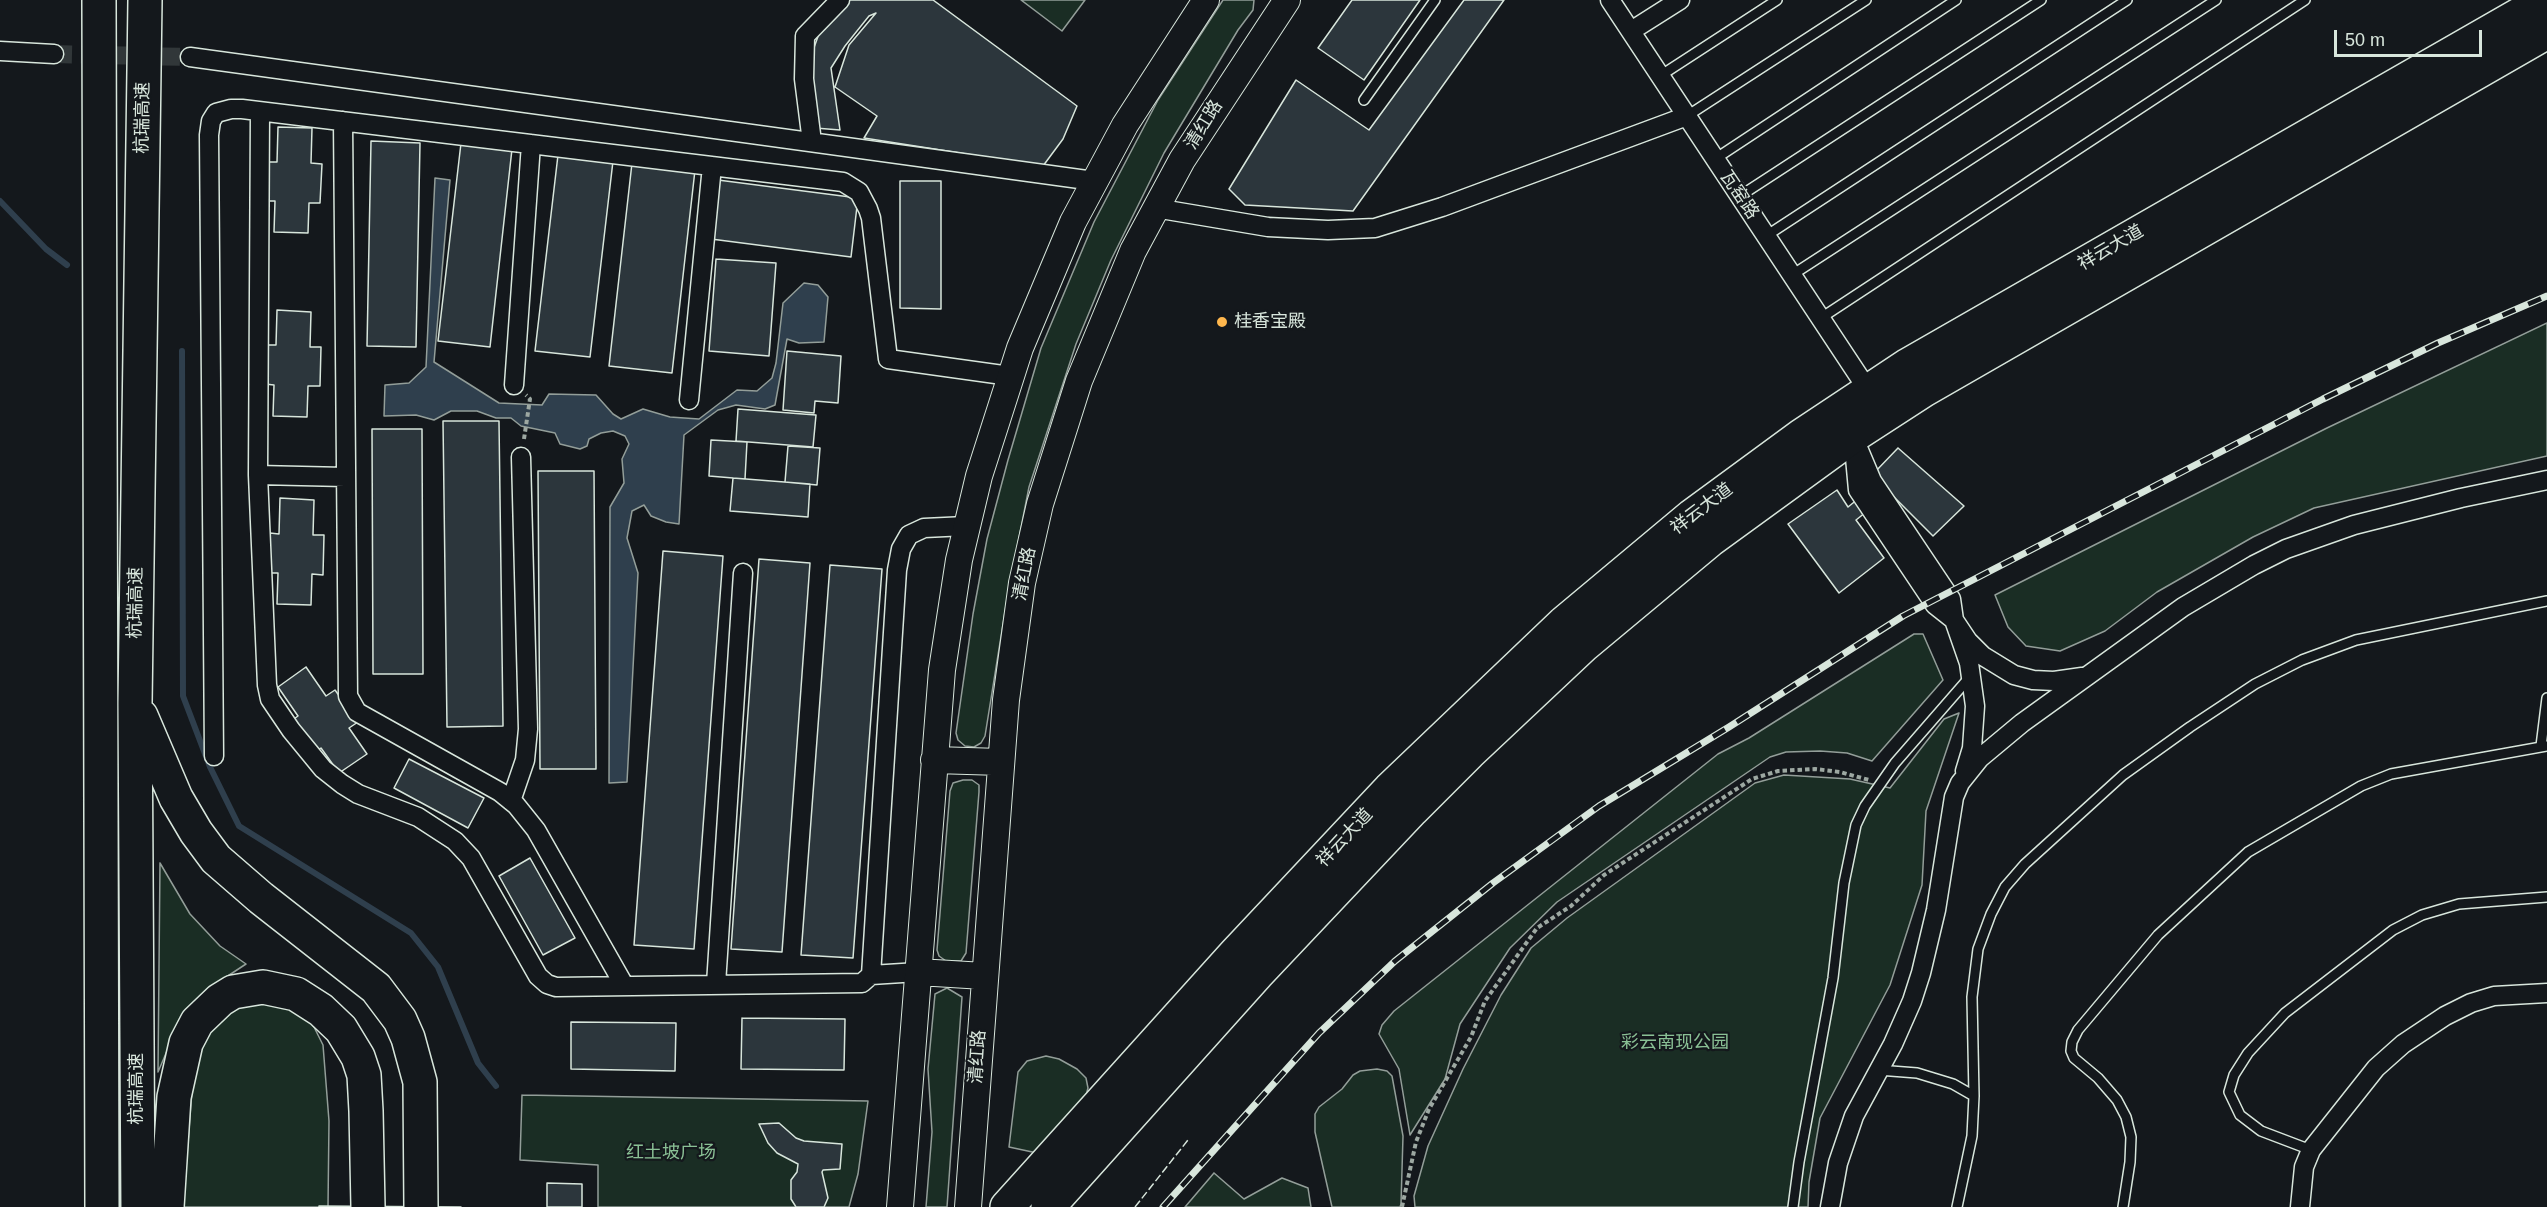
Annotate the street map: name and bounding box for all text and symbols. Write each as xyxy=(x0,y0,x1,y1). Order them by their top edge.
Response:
scale bar xyxy=(2337,18,2486,56)
text: 50 m xyxy=(2345,30,2385,50)
street label: 杭瑞高速 xyxy=(132,82,154,154)
street label: 清红路 xyxy=(1181,96,1227,154)
street label: 瓦窑路 xyxy=(1715,167,1763,223)
street label: 祥云大道 xyxy=(2074,221,2148,275)
place label: 桂香宝殿 xyxy=(1234,311,1306,333)
marker: 桂香宝殿 xyxy=(1215,315,1229,329)
street label: 祥云大道 xyxy=(1667,479,1737,539)
street label: 清红路 xyxy=(1009,545,1041,603)
street label: 杭瑞高速 xyxy=(125,567,147,639)
street label: 祥云大道 xyxy=(1313,804,1377,872)
street label: 清红路 xyxy=(965,1029,991,1085)
park label: 彩云南现公园 xyxy=(1621,1032,1729,1054)
street label: 杭瑞高速 xyxy=(126,1053,148,1125)
park label: 红土坡广场 xyxy=(626,1142,716,1164)

